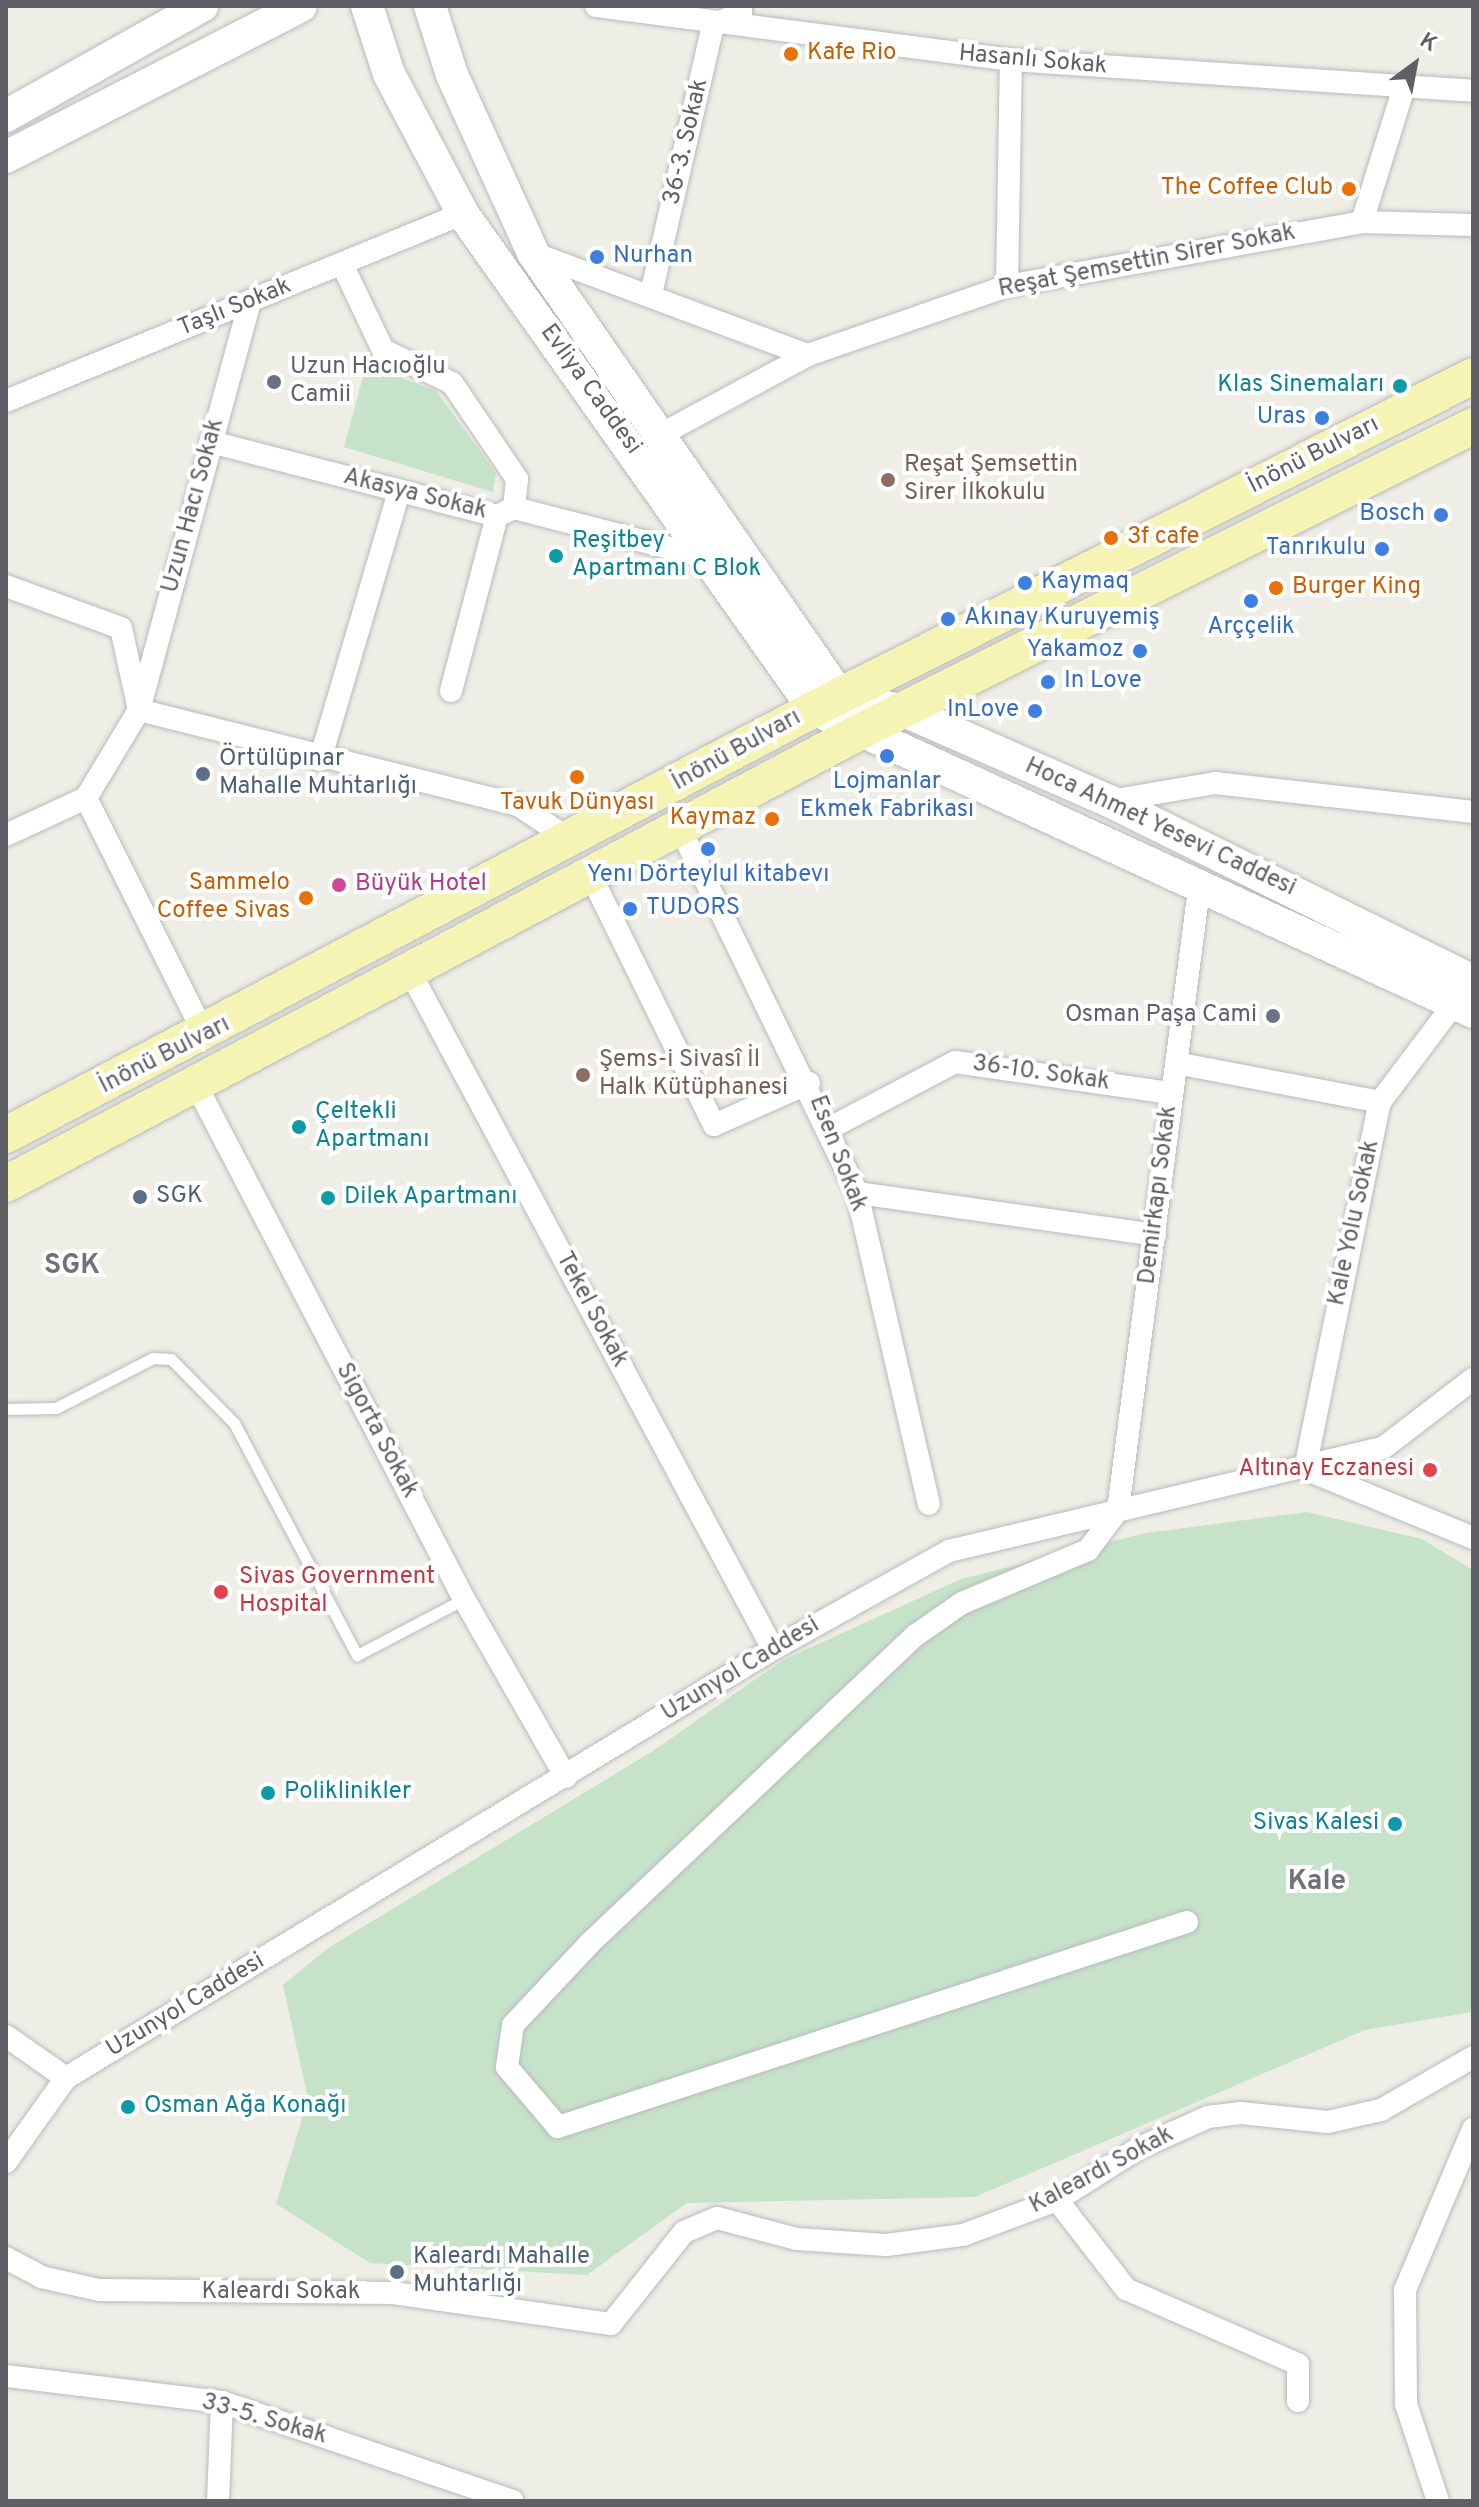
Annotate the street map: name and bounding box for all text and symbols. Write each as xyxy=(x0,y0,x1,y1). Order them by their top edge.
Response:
north arrow xyxy=(1375,24,1455,104)
text: K xyxy=(1414,28,1442,59)
place label: Kafe Rio xyxy=(807,40,896,68)
street label: Hasanlı Sokak xyxy=(958,40,1108,82)
marker: Kafe Rio xyxy=(782,45,800,63)
street label: 36-3. Sokak xyxy=(659,76,715,208)
place label: The Coffee Club xyxy=(1161,175,1333,203)
marker: The Coffee Club xyxy=(1340,180,1358,198)
street label: Reşat Şemsettin Sirer Sokak xyxy=(996,219,1298,305)
place label: Nurhan xyxy=(613,243,693,271)
marker: Nurhan xyxy=(588,248,606,266)
street label: Taşlı Sokak xyxy=(174,272,296,344)
street label: Evliya Caddesi xyxy=(533,319,647,461)
place label: Uzun Hacıoğlu Camii xyxy=(290,354,446,410)
place label: Klas Sinemaları xyxy=(1217,372,1384,400)
marker: Uzun Hacıoğlu Camii xyxy=(265,373,283,391)
marker: Klas Sinemaları xyxy=(1391,377,1409,395)
place label: Uras xyxy=(1257,404,1306,432)
marker: Uras xyxy=(1313,409,1331,427)
street label: İnönü Bulvarı xyxy=(1244,411,1384,501)
street label: Uzun Hacı Sokak xyxy=(157,416,231,596)
place label: Reşat Şemsettin Sirer İlkokulu xyxy=(904,452,1078,508)
street label: Akasya Sokak xyxy=(340,463,490,527)
marker: Reşat Şemsettin Sirer İlkokulu xyxy=(879,471,897,489)
place label: Bosch xyxy=(1359,501,1425,529)
marker: Bosch xyxy=(1432,506,1450,524)
place label: 3f cafe xyxy=(1127,524,1199,552)
place label: Reşitbey Apartmanı C Blok xyxy=(572,528,761,584)
marker: 3f cafe xyxy=(1102,529,1120,547)
place label: Tanrıkulu xyxy=(1266,535,1366,563)
marker: Tanrıkulu xyxy=(1373,540,1391,558)
marker: Reşitbey Apartmanı C Blok xyxy=(547,547,565,565)
place label: Kaymaq xyxy=(1041,569,1129,597)
marker: Kaymaq xyxy=(1016,574,1034,592)
place label: Burger King xyxy=(1292,574,1421,602)
marker: Burger King xyxy=(1267,579,1285,597)
marker: Arççelik xyxy=(1242,592,1260,610)
place label: Akınay Kuruyemiş xyxy=(964,605,1160,633)
marker: Akınay Kuruyemiş xyxy=(939,610,957,628)
place label: Arççelik xyxy=(1207,614,1295,642)
place label: Yakamoz xyxy=(1027,637,1124,665)
marker: Yakamoz xyxy=(1131,642,1149,660)
place label: In Love xyxy=(1064,668,1142,696)
marker: In Love xyxy=(1039,673,1057,691)
place label: InLove xyxy=(947,697,1019,725)
marker: InLove xyxy=(1026,702,1044,720)
street label: İnönü Bulvarı xyxy=(668,704,806,798)
place label: Örtülüpınar Mahalle Muhtarlığı xyxy=(219,746,417,802)
marker: Lojmanlar Ekmek Fabrikası xyxy=(878,747,896,765)
street label: Hoca Ahmet Yesevi Caddesi xyxy=(1019,752,1301,904)
marker: Örtülüpınar Mahalle Muhtarlığı xyxy=(194,765,212,783)
marker: Tavuk Dünyası xyxy=(568,768,586,786)
place label: Lojmanlar Ekmek Fabrikası xyxy=(800,769,974,825)
place label: Tavuk Dünyası xyxy=(500,790,654,818)
place label: Kaymaz xyxy=(670,805,756,833)
marker: Kaymaz xyxy=(763,810,781,828)
marker: Yenı Dörteylul kitabevı xyxy=(699,840,717,858)
place label: Yenı Dörteylul kitabevı xyxy=(587,862,829,890)
place label: Sammelo Coffee Sivas xyxy=(157,870,290,926)
place label: Büyük Hotel xyxy=(355,871,487,899)
marker: Büyük Hotel xyxy=(330,876,348,894)
marker: Sammelo Coffee Sivas xyxy=(297,889,315,907)
place label: TUDORS xyxy=(646,895,740,923)
marker: TUDORS xyxy=(621,900,639,918)
place label: Osman Paşa Cami xyxy=(1065,1002,1257,1030)
marker: Osman Paşa Cami xyxy=(1264,1007,1282,1025)
street label: İnönü Bulvarı xyxy=(95,1011,235,1101)
place label: Şems-i Sivasî İl Halk Kütüphanesi xyxy=(599,1047,788,1103)
street label: 36-10. Sokak xyxy=(970,1050,1112,1098)
marker: Şems-i Sivasî İl Halk Kütüphanesi xyxy=(574,1066,592,1084)
street label: Esen Sokak xyxy=(802,1092,872,1216)
place label: Çeltekli Apartmanı xyxy=(315,1099,429,1155)
street label: Demirkapı Sokak xyxy=(1134,1104,1184,1286)
marker: Çeltekli Apartmanı xyxy=(290,1118,308,1136)
street label: Kale Yolu Sokak xyxy=(1323,1137,1387,1309)
place label: SGK xyxy=(156,1183,203,1211)
place label: Dilek Apartmanı xyxy=(344,1184,518,1212)
marker: SGK xyxy=(131,1188,149,1206)
marker: Dilek Apartmanı xyxy=(319,1189,337,1207)
street label: Tekel Sokak xyxy=(549,1247,633,1373)
district label: SGK xyxy=(44,1249,100,1283)
street label: Sigorta Sokak xyxy=(328,1359,424,1503)
place label: Altınay Eczanesi xyxy=(1238,1456,1414,1484)
marker: Altınay Eczanesi xyxy=(1421,1461,1439,1479)
place label: Sivas Government Hospital xyxy=(239,1564,435,1620)
marker: Sivas Government Hospital xyxy=(210,1581,232,1603)
street label: Uzunyol Caddesi xyxy=(657,1612,825,1728)
place label: Poliklinikler xyxy=(284,1779,411,1807)
marker: Poliklinikler xyxy=(259,1784,277,1802)
place label: Sivas Kalesi xyxy=(1253,1810,1379,1838)
marker: Sivas Kalesi xyxy=(1386,1815,1404,1833)
district label: Kale xyxy=(1288,1865,1346,1899)
street label: Uzunyol Caddesi xyxy=(102,1948,270,2064)
place label: Osman Ağa Konağı xyxy=(144,2093,347,2121)
marker: Osman Ağa Konağı xyxy=(119,2098,137,2116)
street label: Kaleardı Sokak xyxy=(1025,2121,1179,2221)
place label: Kaleardı Mahalle Muhtarlığı xyxy=(413,2244,590,2300)
marker: Kaleardı Mahalle Muhtarlığı xyxy=(388,2263,406,2281)
street label: Kaleardı Sokak xyxy=(202,2279,360,2307)
street label: 33-5. Sokak xyxy=(198,2388,330,2452)

